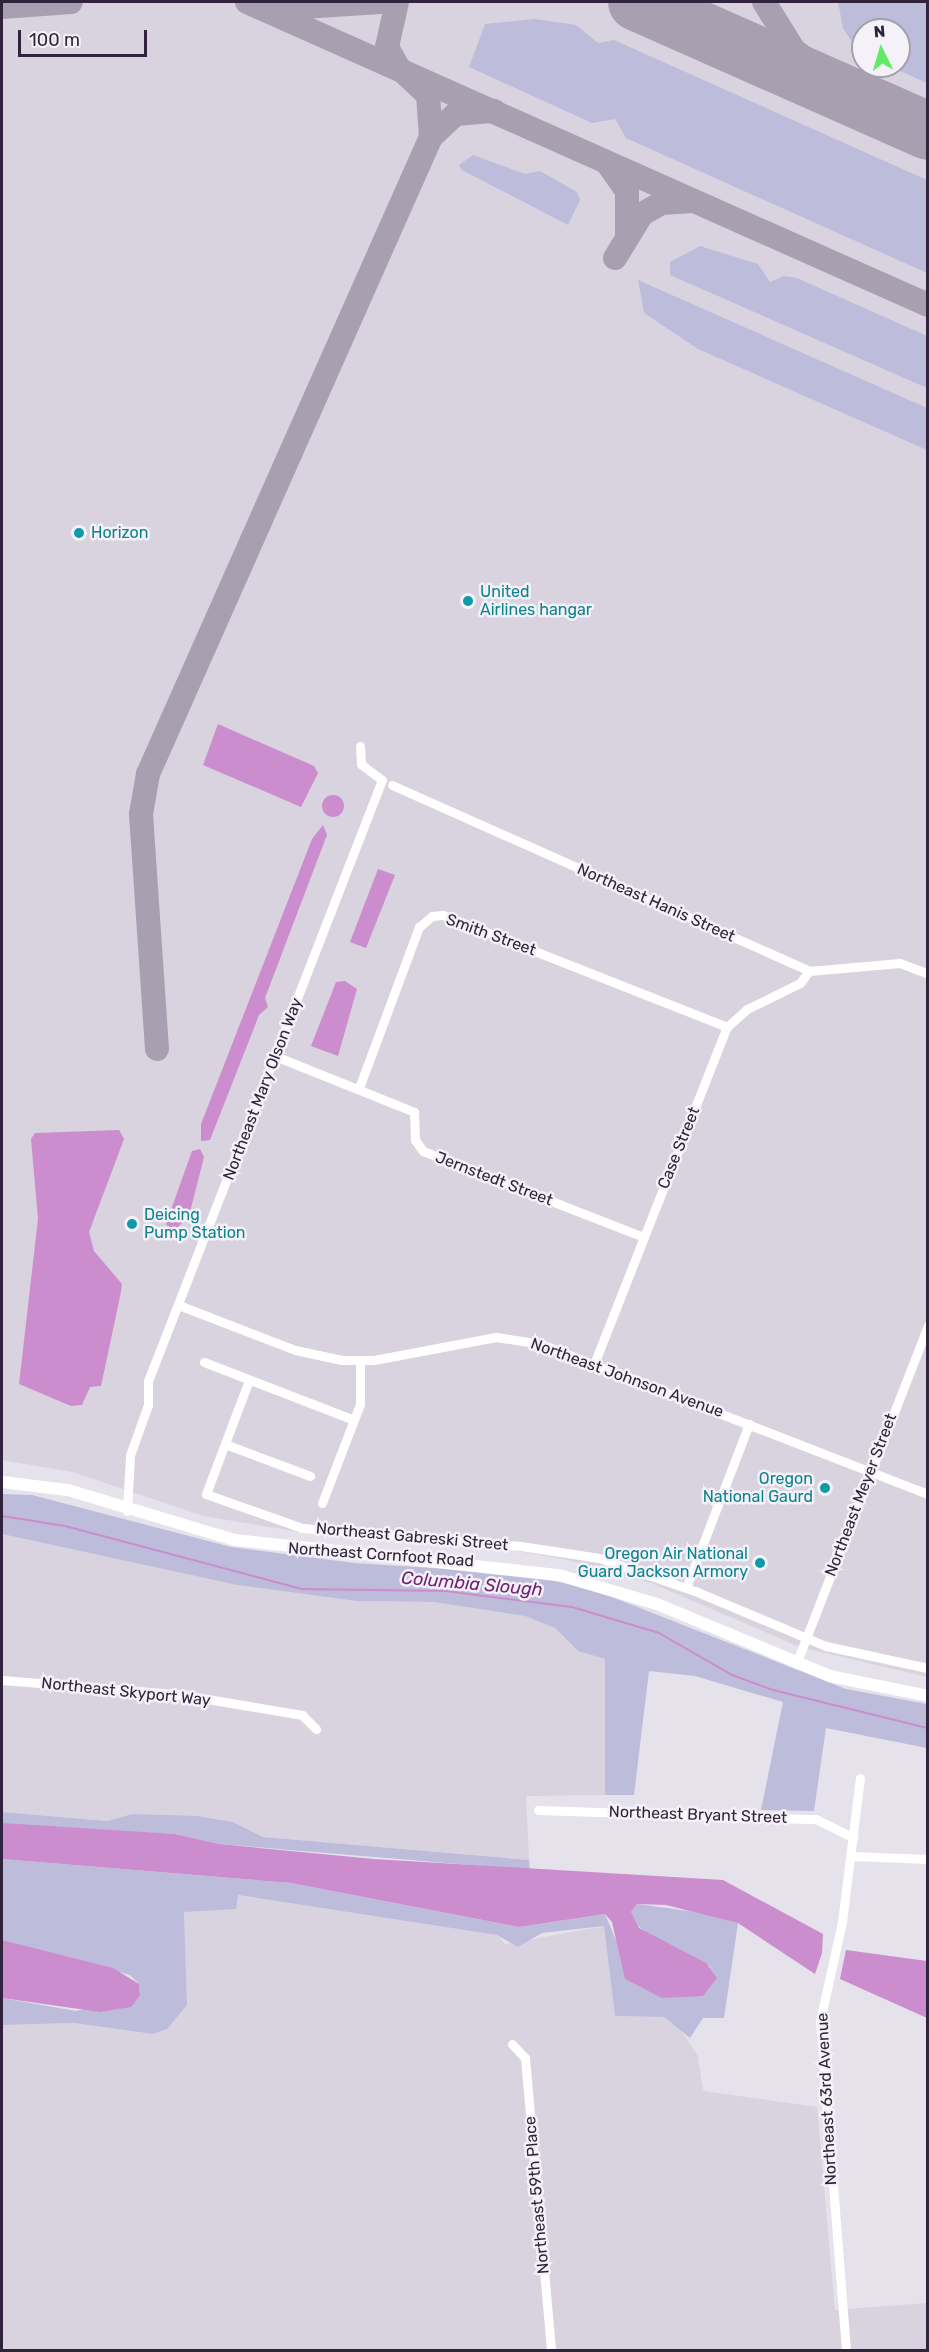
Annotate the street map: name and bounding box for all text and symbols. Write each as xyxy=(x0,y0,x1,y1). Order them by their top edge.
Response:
scale bar xyxy=(21,18,150,56)
north arrow xyxy=(851,18,911,78)
text: N xyxy=(873,22,886,42)
text: 100 m xyxy=(29,29,80,51)
place label: Horizon xyxy=(91,523,148,543)
marker: Horizon xyxy=(72,526,86,540)
place label: United Airlines hangar xyxy=(480,582,592,620)
marker: United Airlines hangar xyxy=(461,594,475,608)
street label: Northeast Hanis Street xyxy=(574,860,738,946)
street label: Smith Street xyxy=(443,910,539,960)
street label: Northeast Mary Olson Way xyxy=(219,995,307,1183)
street label: Case Street xyxy=(654,1104,704,1192)
street label: Jernstedt Street xyxy=(433,1148,555,1210)
place label: Deicing Pump Station xyxy=(144,1205,246,1243)
marker: Deicing Pump Station xyxy=(125,1217,139,1231)
street label: Northeast Johnson Avenue xyxy=(528,1334,726,1422)
street label: Northeast Meyer Street xyxy=(821,1411,901,1579)
place label: Oregon National Gaurd xyxy=(703,1469,813,1507)
marker: Oregon National Gaurd xyxy=(818,1481,832,1495)
street label: Northeast Gabreski Street xyxy=(315,1519,509,1555)
street label: Northeast Cornfoot Road xyxy=(287,1539,475,1571)
place label: Oregon Air National Guard Jackson Armory xyxy=(577,1544,748,1582)
marker: Oregon Air National Guard Jackson Armory xyxy=(753,1556,767,1570)
water label: Columbia Slough xyxy=(400,1567,544,1601)
street label: Northeast Skyport Way xyxy=(40,1674,212,1710)
street label: Northeast Bryant Street xyxy=(608,1802,788,1828)
street label: Northeast 63rd Avenue xyxy=(813,2012,841,2186)
street label: Northeast 59th Place xyxy=(521,2115,553,2275)

